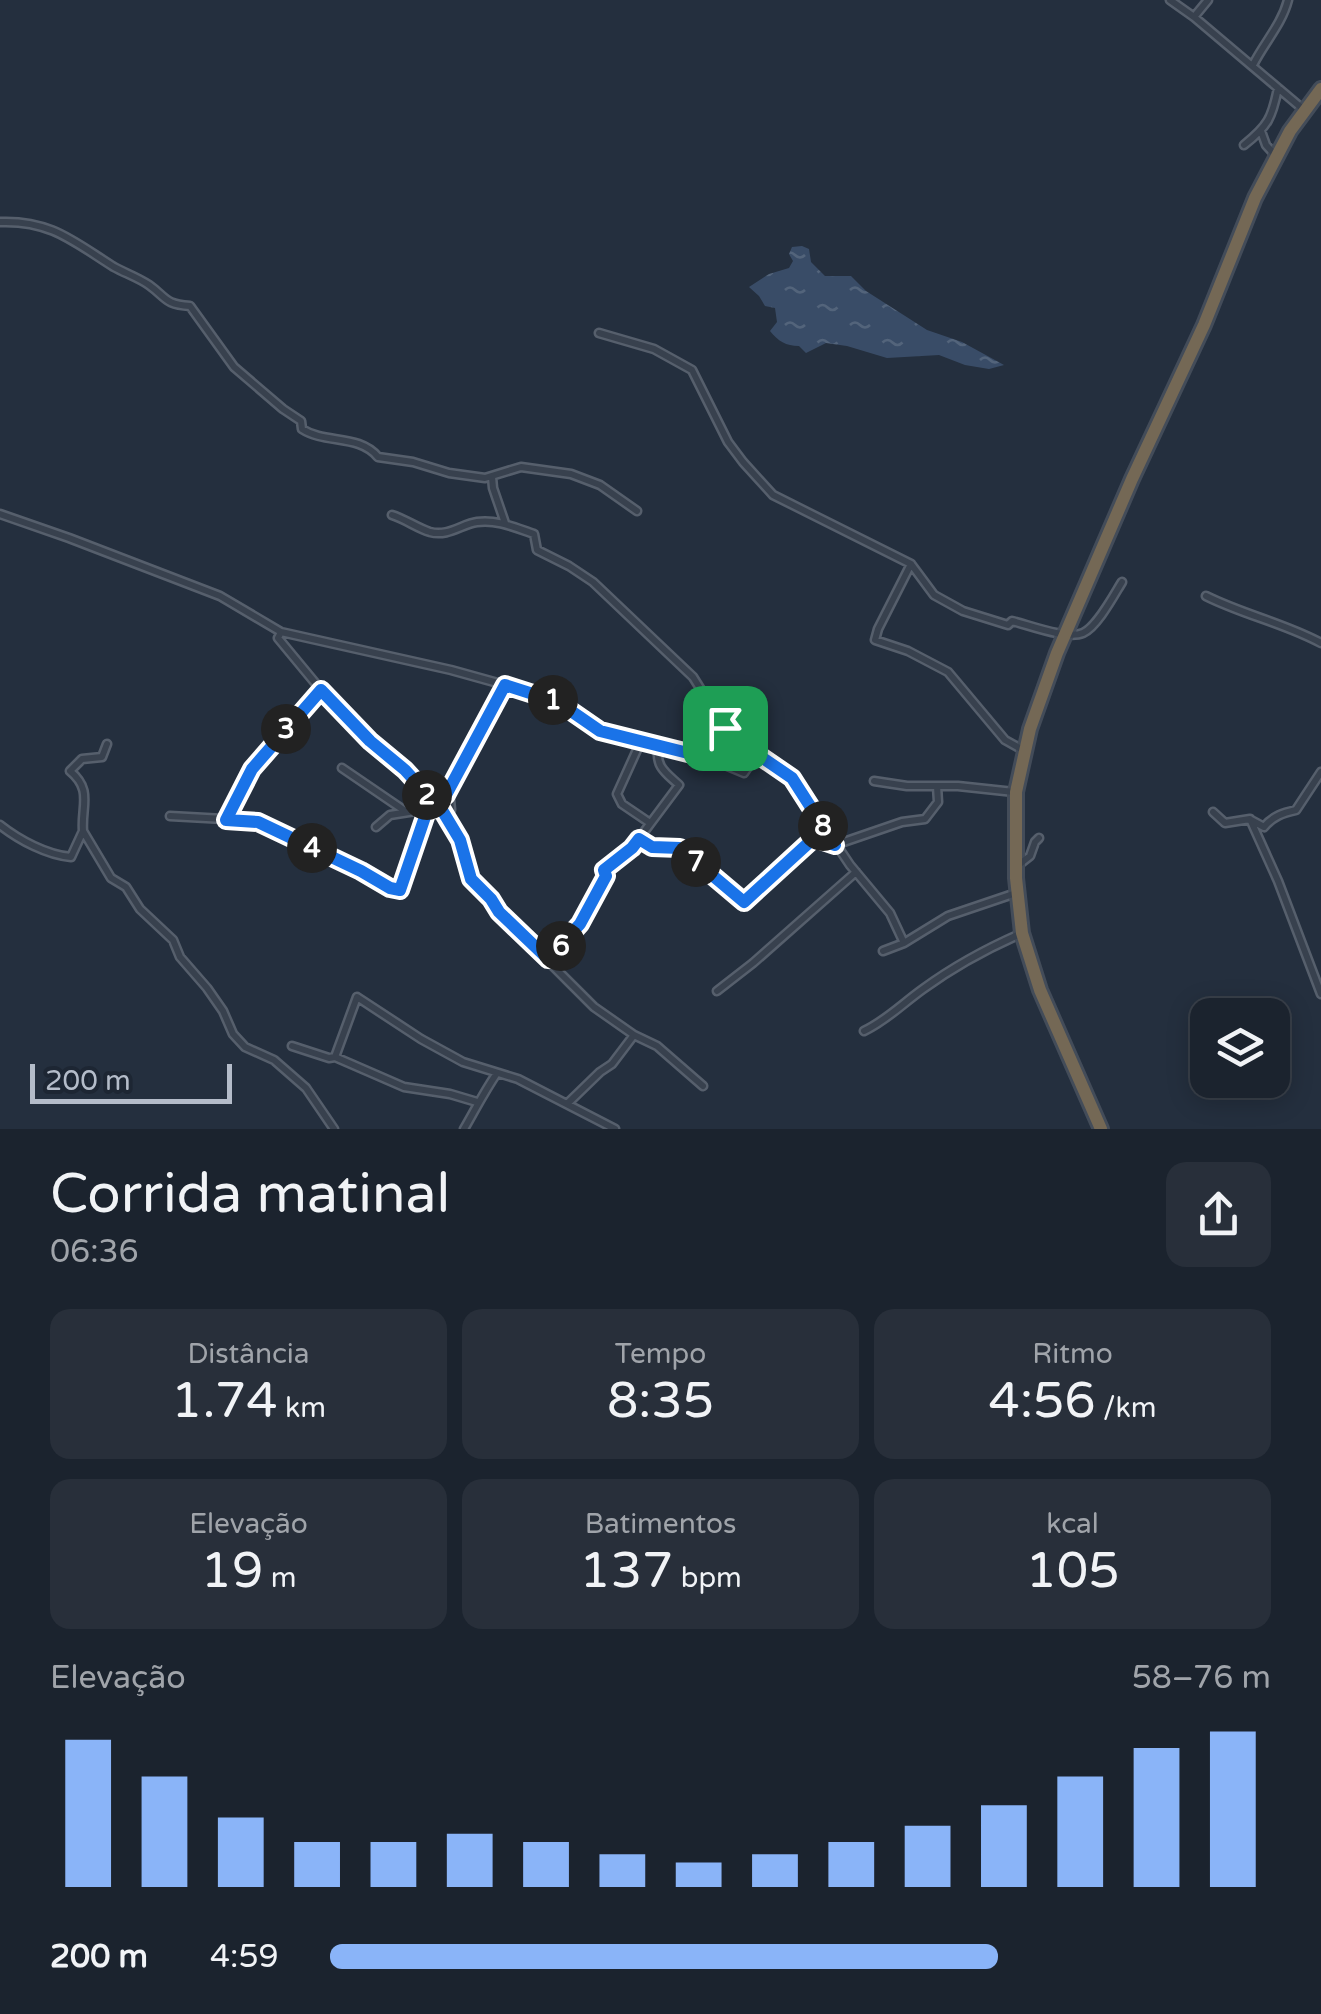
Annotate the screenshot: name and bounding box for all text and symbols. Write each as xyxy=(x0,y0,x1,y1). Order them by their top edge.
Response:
pin: 1 xyxy=(528,675,578,725)
text: 1 xyxy=(544,683,562,717)
pin xyxy=(683,686,768,771)
icon: arrive xyxy=(698,701,753,756)
pin: 3 xyxy=(261,704,311,754)
text: 3 xyxy=(277,712,295,746)
pin: 2 xyxy=(402,770,452,820)
text: 2 xyxy=(418,778,436,812)
pin: 8 xyxy=(798,801,848,851)
text: 8 xyxy=(814,809,832,843)
pin: 4 xyxy=(287,823,337,873)
text: 4 xyxy=(303,831,321,865)
pin: 7 xyxy=(671,837,721,887)
text: 7 xyxy=(687,845,705,879)
pin: 6 xyxy=(536,921,586,971)
text: 6 xyxy=(552,929,570,963)
map controls xyxy=(1190,998,1290,1098)
button: layers xyxy=(1190,998,1290,1098)
scale bar xyxy=(30,1059,232,1104)
text: 200 m xyxy=(45,1064,131,1098)
text: Corrida matinal xyxy=(50,1162,450,1228)
button: share xyxy=(1166,1162,1271,1267)
text: 06:36 xyxy=(50,1233,139,1271)
text: Distância xyxy=(187,1337,310,1371)
text: Tempo xyxy=(615,1337,706,1371)
text: Ritmo xyxy=(1032,1337,1113,1371)
text: 1.74 xyxy=(171,1371,278,1431)
text: 8:35 xyxy=(607,1371,714,1431)
text: 4:56 xyxy=(989,1371,1096,1431)
text: km xyxy=(278,1391,326,1425)
text: /km xyxy=(1096,1391,1156,1425)
text: Elevação xyxy=(189,1507,308,1541)
text: Batimentos xyxy=(585,1507,736,1541)
text: kcal xyxy=(1046,1507,1099,1541)
text: 19 xyxy=(201,1541,263,1601)
text: 137 xyxy=(579,1541,673,1601)
text: 105 xyxy=(1025,1541,1120,1601)
text: m xyxy=(263,1561,296,1595)
text: bpm xyxy=(673,1561,742,1595)
text: Elevação xyxy=(50,1659,186,1697)
text: 58–76 m xyxy=(1132,1659,1271,1697)
text: 200 m xyxy=(50,1938,148,1976)
text: 4:59 xyxy=(210,1938,279,1976)

